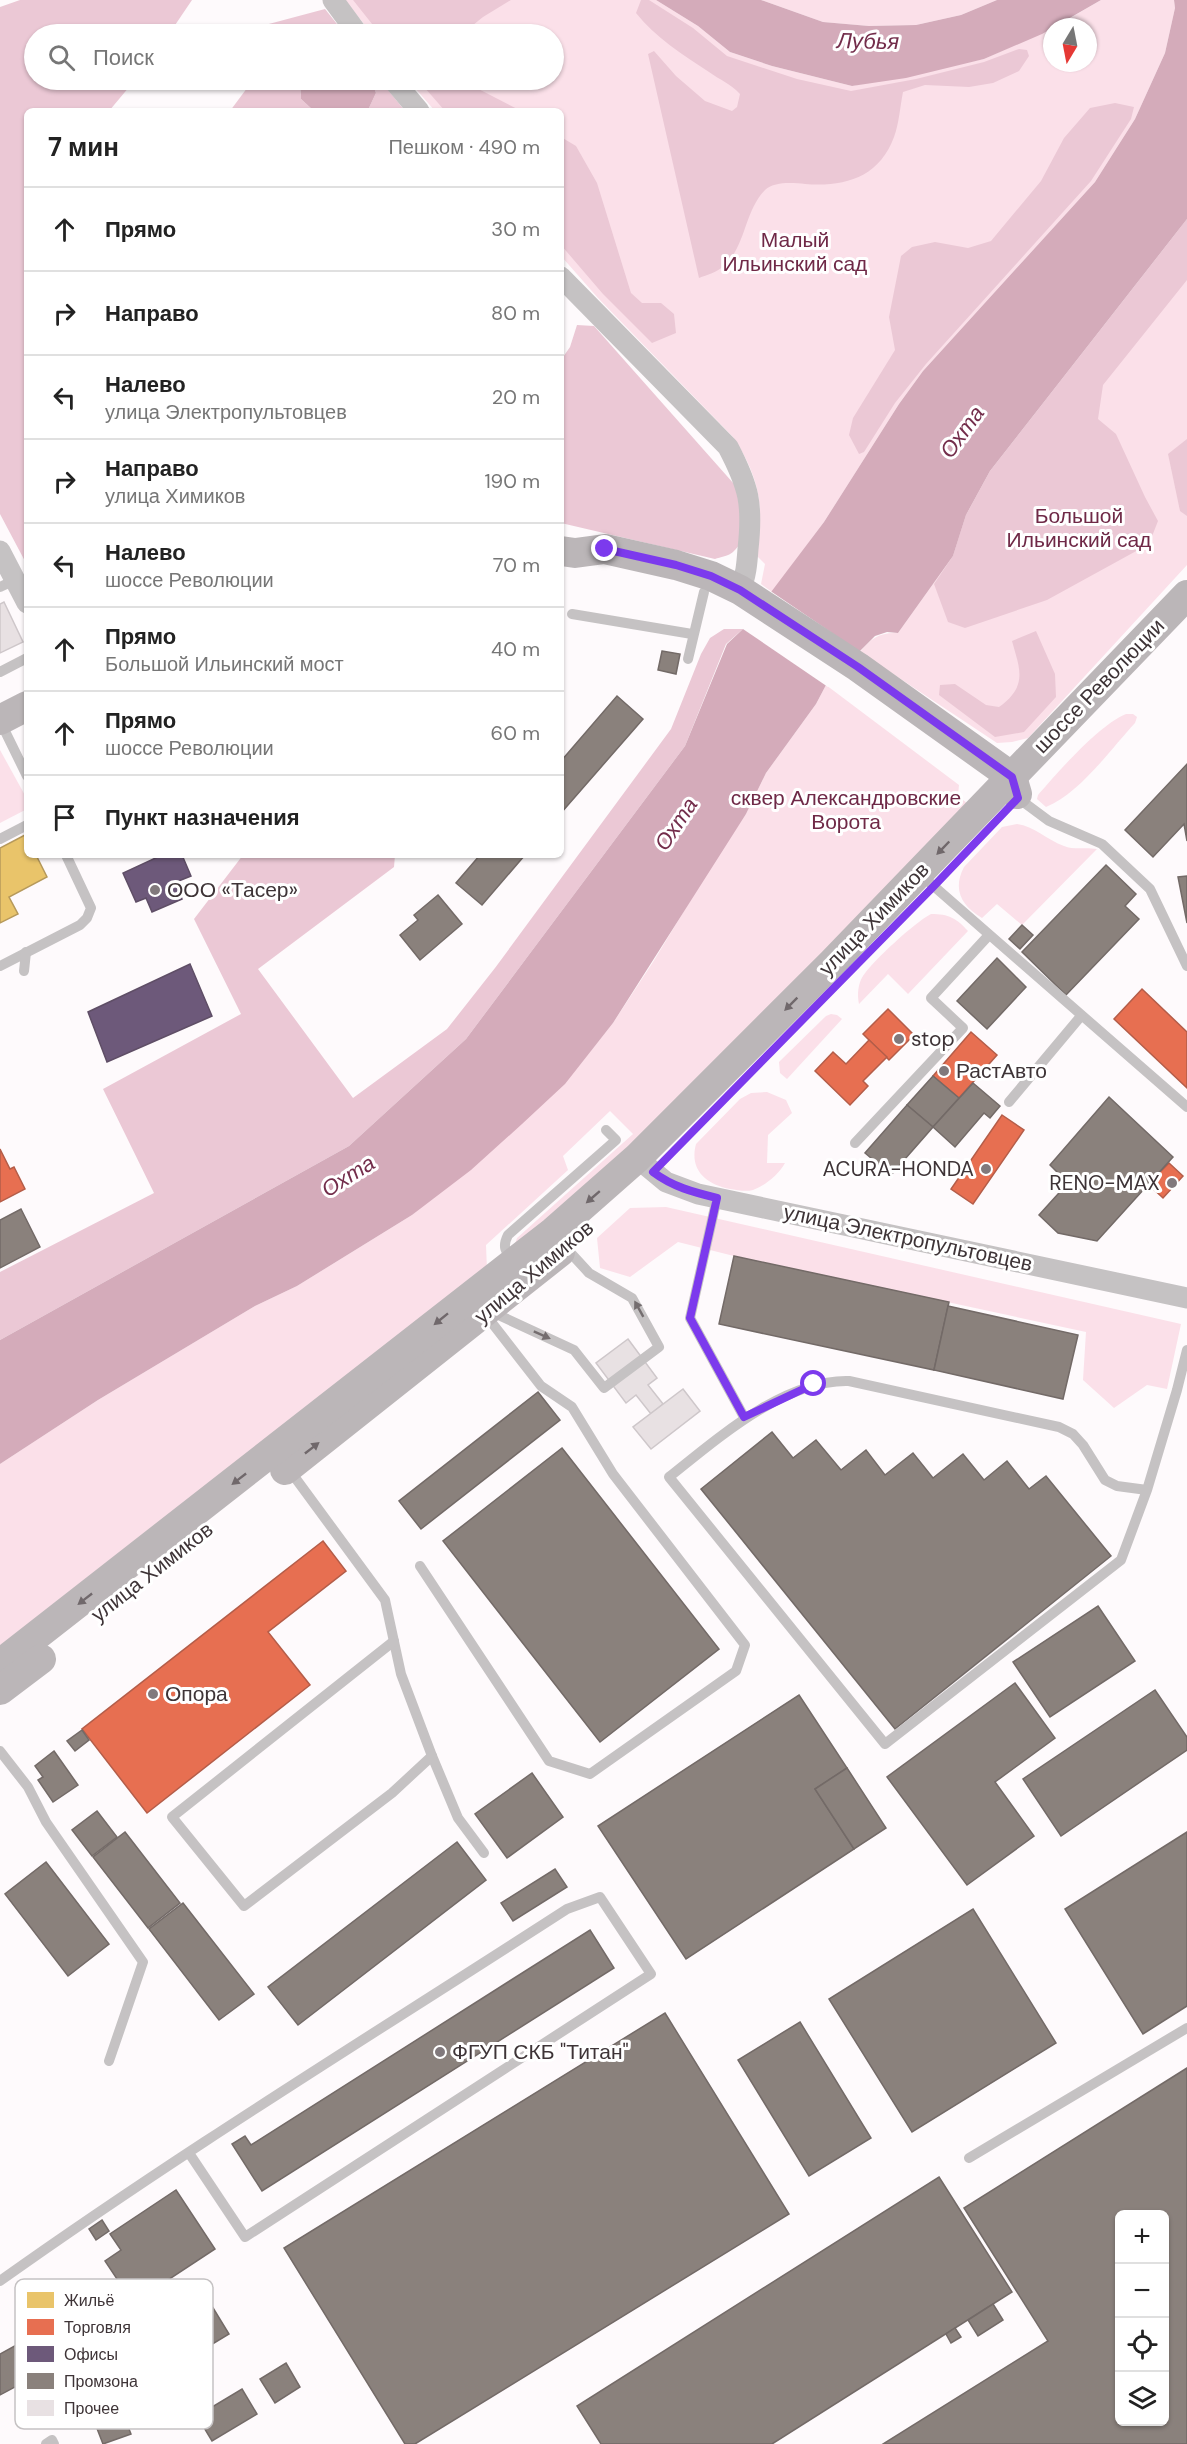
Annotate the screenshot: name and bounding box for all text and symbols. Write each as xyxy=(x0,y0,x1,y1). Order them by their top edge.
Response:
north arrow xyxy=(1043,18,1097,72)
search box xyxy=(24,24,564,90)
water label: Лубья xyxy=(835,26,900,56)
icon: search xyxy=(45,41,78,74)
text: Поиск xyxy=(93,43,154,72)
text: 7 мин xyxy=(48,130,119,164)
text: Пешком · 490 m xyxy=(388,134,540,160)
icon: ahead xyxy=(48,213,81,246)
text: Прямо xyxy=(105,215,176,244)
text: 30 m xyxy=(491,216,540,242)
park label: Малый Ильинский сад xyxy=(723,226,867,278)
icon: right xyxy=(48,297,81,330)
text: Направо xyxy=(105,299,199,328)
text: 80 m xyxy=(491,300,540,326)
text: Налево xyxy=(105,370,186,399)
icon: left xyxy=(48,381,81,414)
text: 20 m xyxy=(492,384,540,410)
text: улица Электропультовцев xyxy=(105,399,347,425)
water label: Охта xyxy=(933,400,991,464)
text: Направо xyxy=(105,454,199,483)
icon: right xyxy=(48,465,81,498)
text: 190 m xyxy=(484,468,540,494)
text: улица Химиков xyxy=(105,483,245,509)
park label: Большой Ильинский сад xyxy=(1007,502,1151,554)
route end xyxy=(591,535,617,561)
text: Налево xyxy=(105,538,186,567)
icon: left xyxy=(48,549,81,582)
text: 70 m xyxy=(493,552,540,578)
text: шоссе Революции xyxy=(105,567,274,593)
street label: шоссе Революции xyxy=(1027,613,1171,759)
text: Прямо xyxy=(105,622,176,651)
icon: ahead xyxy=(48,633,81,666)
text: 40 m xyxy=(491,636,540,662)
text: Большой Ильинский мост xyxy=(105,651,344,677)
text: Прямо xyxy=(105,706,176,735)
icon: ahead xyxy=(48,717,81,750)
text: 60 m xyxy=(491,720,540,746)
text: шоссе Революции xyxy=(105,735,274,761)
park label: сквер Александровские Ворота xyxy=(731,784,961,836)
water label: Охта xyxy=(648,792,704,856)
icon: arrive xyxy=(48,801,81,834)
text: Пункт назначения xyxy=(105,803,300,832)
one-way arrow xyxy=(936,841,950,856)
street label: улица Химиков xyxy=(813,856,935,982)
place label: ООО «Тасер» xyxy=(167,876,298,904)
marker: ООО «Тасер» xyxy=(148,883,162,897)
one-way arrow xyxy=(784,997,798,1011)
place label: stop xyxy=(911,1025,955,1053)
marker: stop xyxy=(892,1032,906,1046)
place label: РастАвто xyxy=(956,1057,1047,1085)
marker: РастАвто xyxy=(937,1064,951,1078)
water label: Охта xyxy=(316,1148,380,1204)
place label: ACURA-HONDA xyxy=(823,1155,974,1183)
marker: ACURA-HONDA xyxy=(979,1162,993,1176)
place label: RENO-MAX xyxy=(1049,1169,1160,1197)
marker: RENO-MAX xyxy=(1165,1176,1179,1190)
one-way arrow xyxy=(586,1190,601,1203)
street label: улица Электропультовцев xyxy=(781,1198,1035,1278)
street label: улица Химиков xyxy=(469,1214,599,1330)
one-way arrow xyxy=(634,1301,644,1318)
one-way arrow xyxy=(433,1312,449,1325)
one-way arrow xyxy=(533,1331,550,1340)
route start xyxy=(800,1370,826,1396)
one-way arrow xyxy=(304,1442,320,1455)
one-way arrow xyxy=(231,1473,246,1485)
street label: улица Химиков xyxy=(85,1516,219,1628)
one-way arrow xyxy=(77,1592,92,1604)
place label: Опора xyxy=(165,1680,228,1708)
marker: Опора xyxy=(146,1687,160,1701)
place label: ФГУП СКБ "Титан" xyxy=(452,2038,629,2066)
marker: ФГУП СКБ "Титан" xyxy=(433,2045,447,2059)
map controls xyxy=(1115,2210,1169,2426)
button: + xyxy=(1115,2210,1169,2264)
button: − xyxy=(1115,2264,1169,2318)
legend xyxy=(15,2279,213,2429)
text: Жильё xyxy=(64,2290,114,2311)
text: Торговля xyxy=(64,2317,131,2338)
button: locate xyxy=(1115,2318,1169,2372)
text: Офисы xyxy=(64,2344,118,2365)
text: Промзона xyxy=(64,2371,138,2392)
button: layers xyxy=(1115,2372,1169,2426)
text: Прочее xyxy=(64,2398,119,2419)

